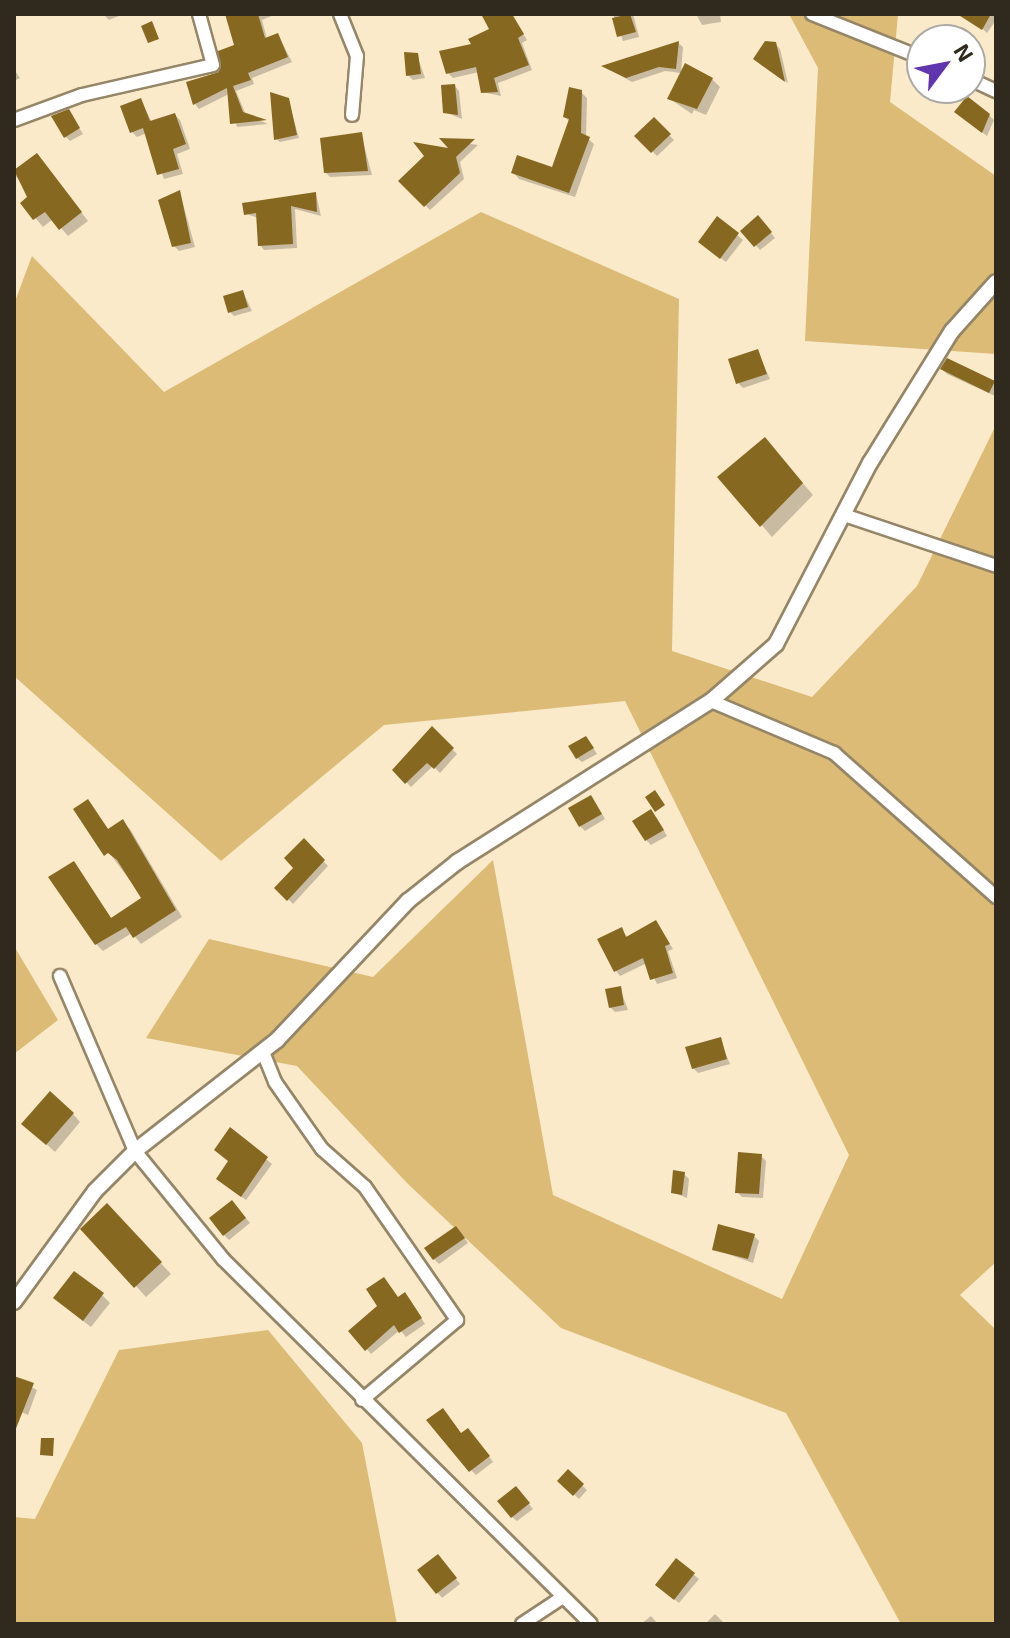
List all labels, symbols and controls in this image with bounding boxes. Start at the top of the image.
north arrow [906,24,986,104]
text: N [949,39,980,66]

